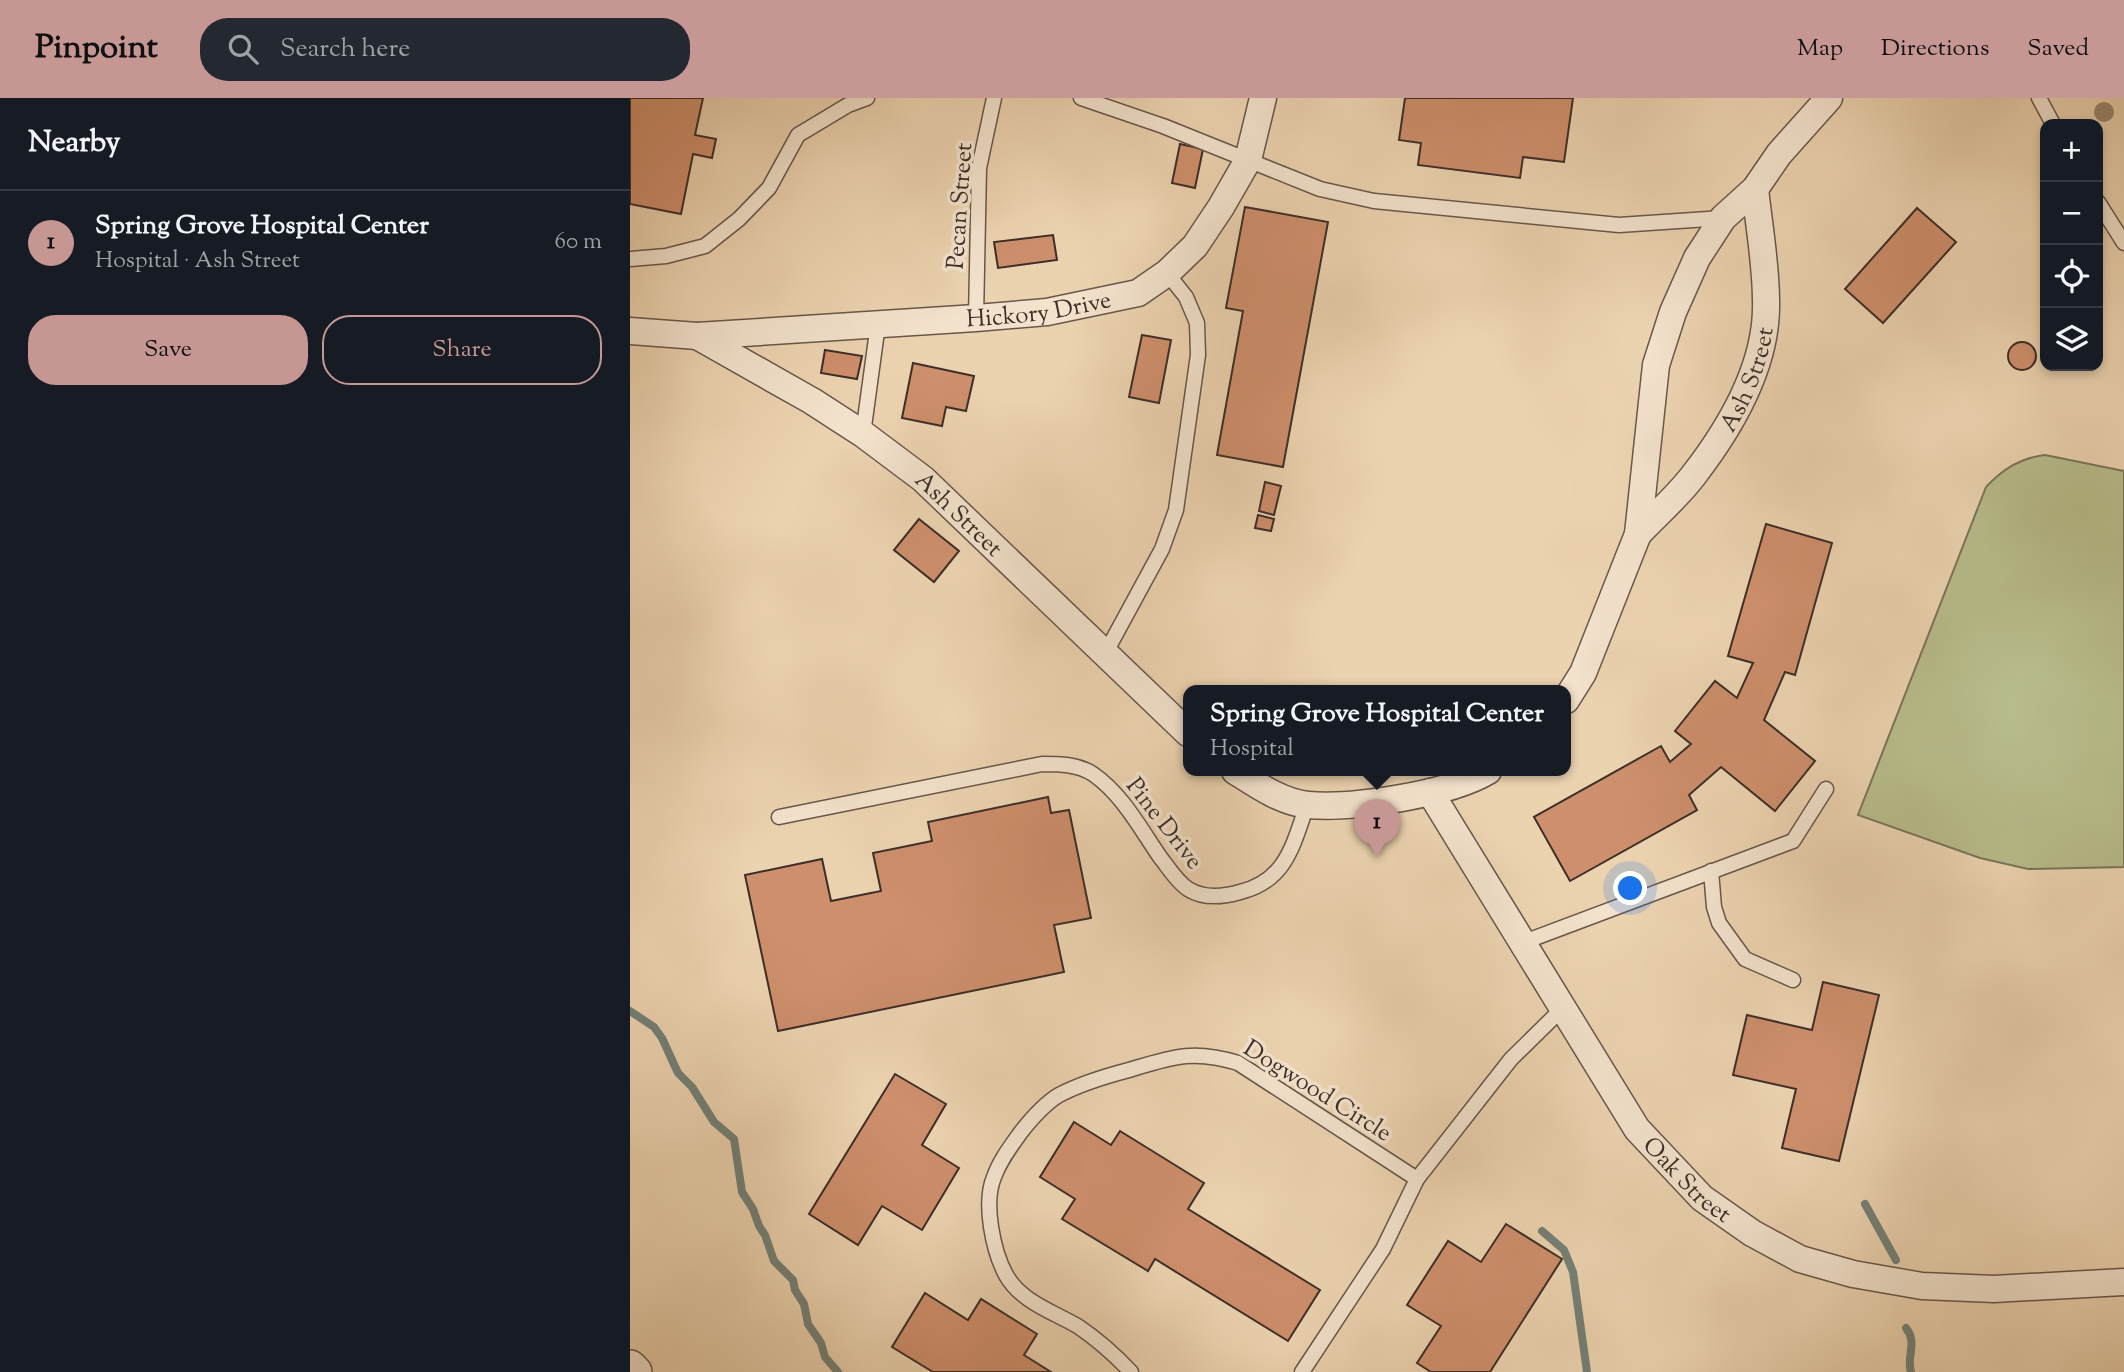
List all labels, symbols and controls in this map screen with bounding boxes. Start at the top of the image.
search box [200,18,690,81]
text: Pinpoint [35,25,158,73]
icon: search [224,30,262,68]
text: Search here [280,31,410,68]
text: Map [1797,32,1843,66]
text: Directions [1881,32,1989,66]
text: Saved [2027,32,2089,66]
map controls [2040,119,2103,371]
button: + [2040,119,2103,182]
text: Nearby [28,122,120,165]
street label: Pecan Street [940,142,982,271]
button: − [2040,182,2103,245]
text: Spring Grove Hospital Center [95,208,429,245]
text: 1 [47,226,55,259]
text: 60 m [554,226,602,259]
text: Hospital · Ash Street [95,245,300,278]
button: locate [2040,245,2103,308]
street label: Hickory Drive [965,284,1115,338]
button: layers [2040,308,2103,371]
button: Save [28,315,308,385]
button: Share [322,315,602,385]
street label: Ash Street [1713,325,1784,439]
street label: Ash Street [906,465,1009,566]
popup [1183,685,1571,776]
text: Spring Grove Hospital Center [1210,696,1544,733]
text: Hospital [1210,733,1294,766]
street label: Pine Drive [1117,771,1210,877]
pin: 1 [1354,799,1400,857]
your location [1613,871,1647,905]
street label: Dogwood Circle [1236,1032,1398,1151]
street label: Oak Street [1634,1130,1737,1232]

